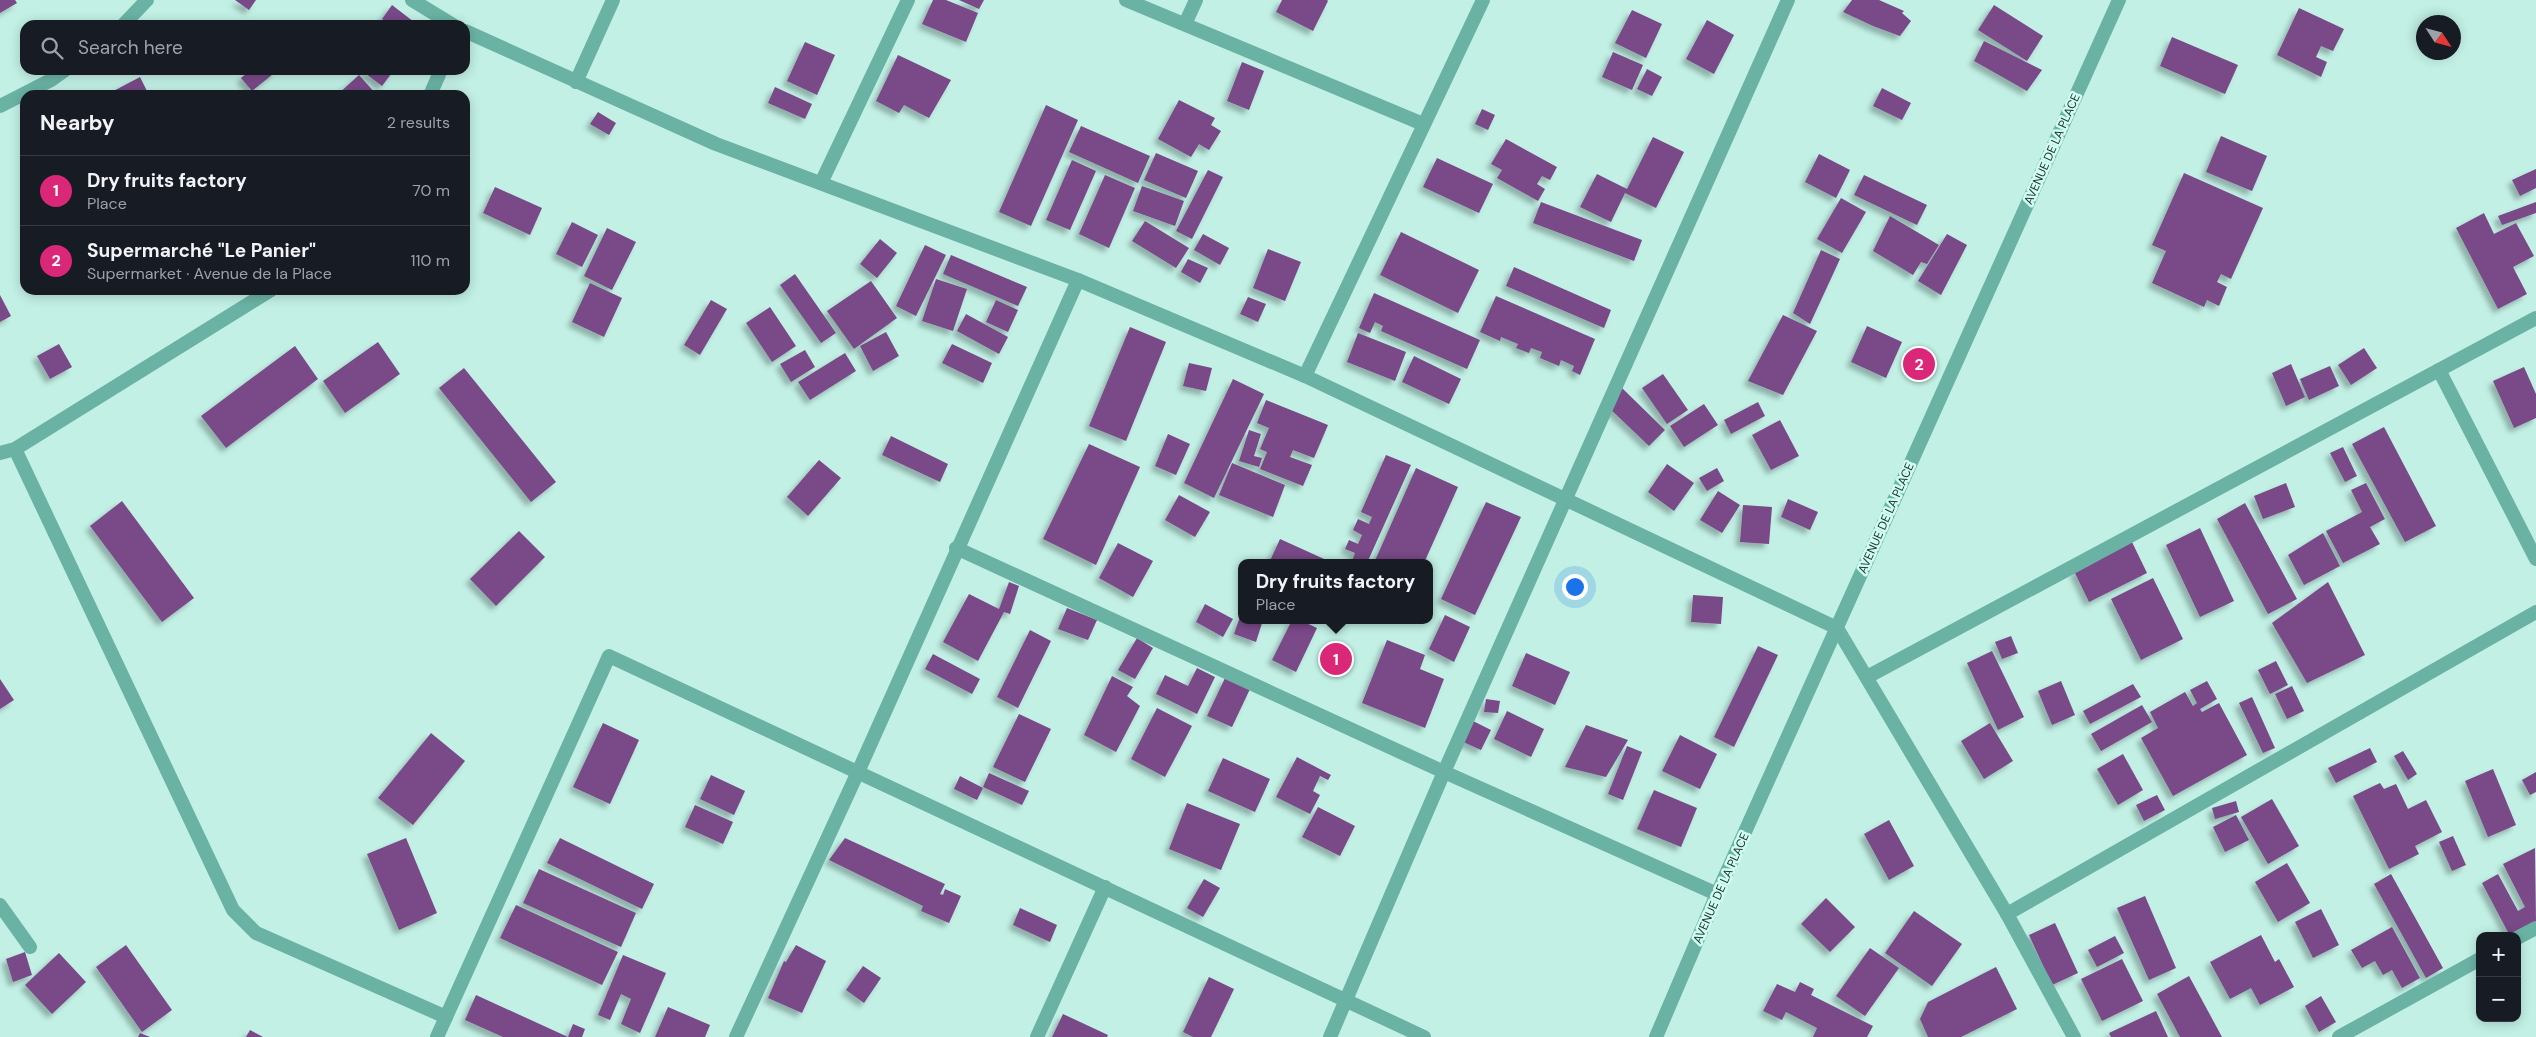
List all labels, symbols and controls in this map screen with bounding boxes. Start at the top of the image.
north arrow [2416,15,2461,60]
search box [20,20,470,75]
icon: search [38,34,66,62]
text: Search here [78,35,183,60]
street label: AVENUE DE LA PLACE [2020,91,2084,207]
text: Nearby [40,109,114,137]
text: 2 results [387,112,450,133]
text: Dry fruits factory [87,168,247,193]
text: 1 [53,180,59,201]
text: 70 m [412,180,450,201]
text: Place [87,193,127,214]
text: Supermarché "Le Panier" [87,238,316,263]
text: 2 [51,250,61,271]
text: 110 m [411,250,450,271]
text: Supermarket · Avenue de la Place [87,263,332,284]
pin: 2 [1903,345,1935,383]
street label: AVENUE DE LA PLACE [1854,460,1918,576]
popup [1238,559,1433,624]
text: Dry fruits factory [1256,569,1415,594]
your location [1562,574,1588,600]
text: Place [1256,594,1295,615]
pin: 1 [1320,640,1352,678]
street label: AVENUE DE LA PLACE [1689,830,1753,946]
map controls [2476,932,2521,1022]
button: + [2476,932,2521,977]
button: − [2476,977,2521,1022]

